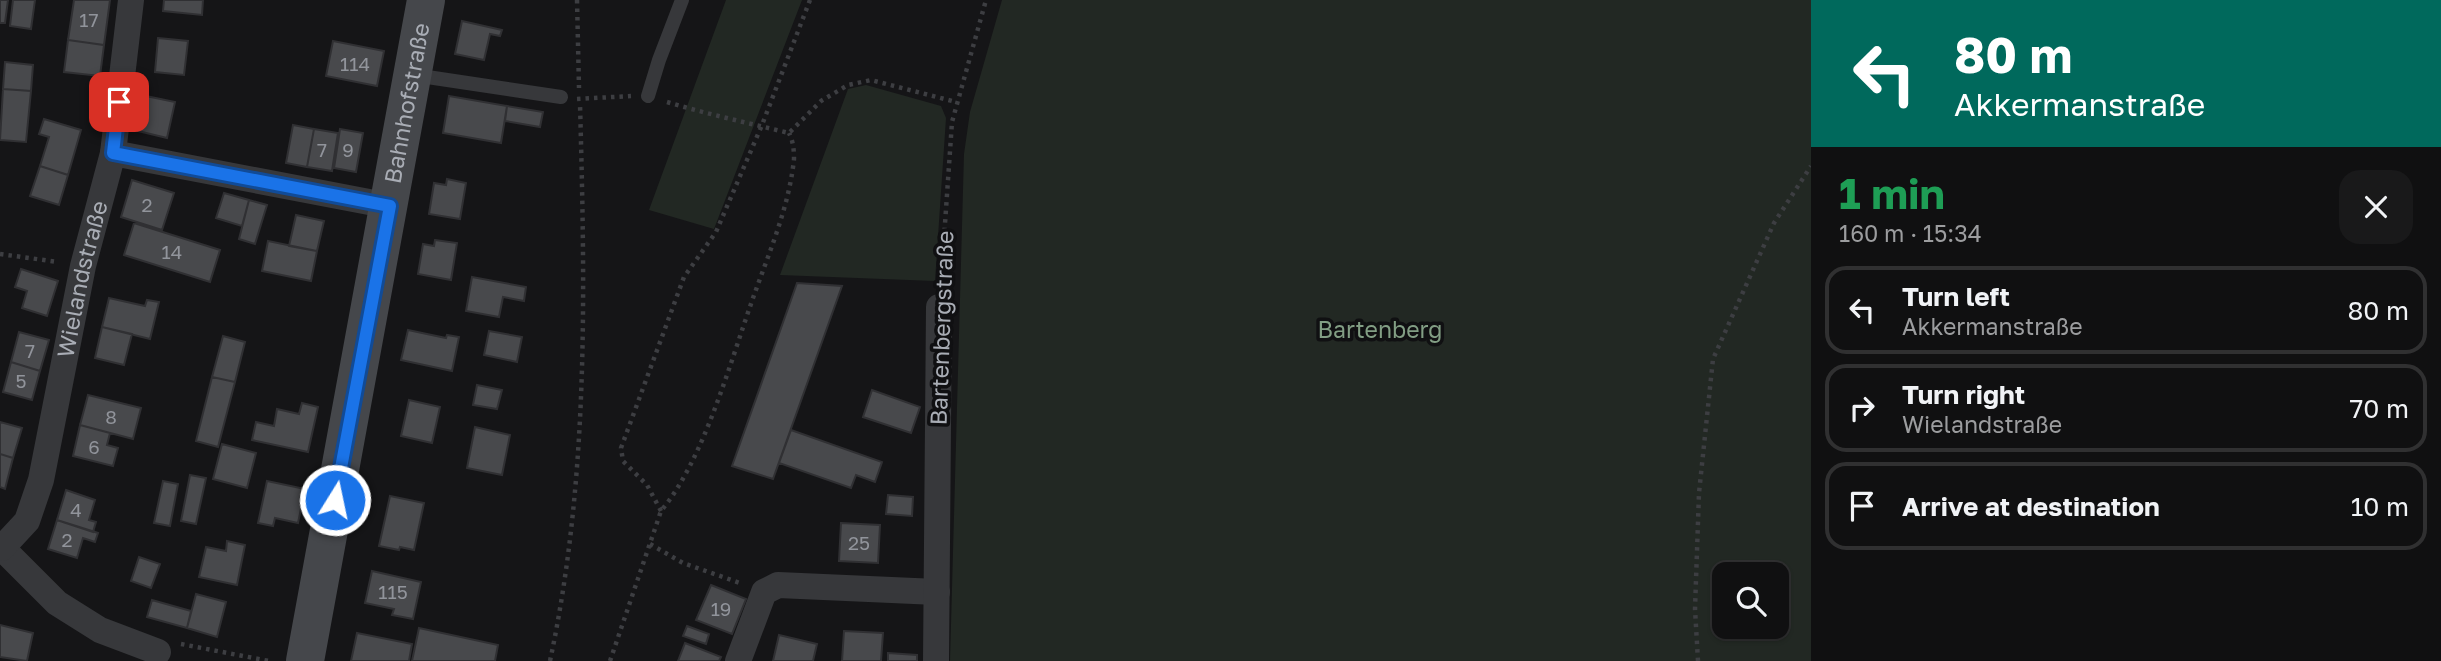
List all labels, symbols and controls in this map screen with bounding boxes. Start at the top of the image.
house number: 17 [79,8,99,31]
street label: Bahnhofstraße [378,21,435,186]
text: 80 m [1954,25,2072,84]
icon: left [1839,28,1930,119]
house number: 114 [340,52,370,75]
pin [89,72,149,132]
icon: arrive [100,83,138,121]
text: Akkermanstraße [1954,85,2205,123]
house number: 7 [317,138,327,161]
house number: 9 [342,138,354,161]
text: 1 min [1839,168,1945,218]
button: close [2339,170,2413,244]
house number: 2 [141,193,153,216]
street label: Wielandstraße [50,198,113,360]
text: 160 m · 15:34 [1839,219,1982,247]
street label: Bartenbergstraße [924,230,958,426]
house number: 14 [162,240,182,263]
text: Turn left [1902,281,2010,312]
icon: left [1843,291,1881,329]
text: 80 m [2348,295,2409,326]
text: Akkermanstraße [1902,312,2083,340]
park label: Bartenberg [1318,315,1442,343]
house number: 7 [25,339,35,362]
house number: 5 [15,369,27,392]
text: Turn right [1902,379,2025,410]
icon: right [1843,389,1881,427]
text: 70 m [2350,393,2409,424]
house number: 8 [105,405,117,428]
text: Wielandstraße [1902,410,2062,438]
house number: 6 [88,435,100,458]
position arrow [298,463,372,537]
icon: arrive [1843,487,1881,525]
text: Arrive at destination [1902,491,2160,522]
text: 10 m [2351,491,2409,522]
house number: 4 [70,498,82,521]
house number: 2 [61,528,73,551]
house number: 25 [848,531,870,554]
map controls [1712,562,1789,639]
button: search [1712,562,1789,639]
house number: 115 [378,580,408,603]
house number: 19 [711,597,731,620]

